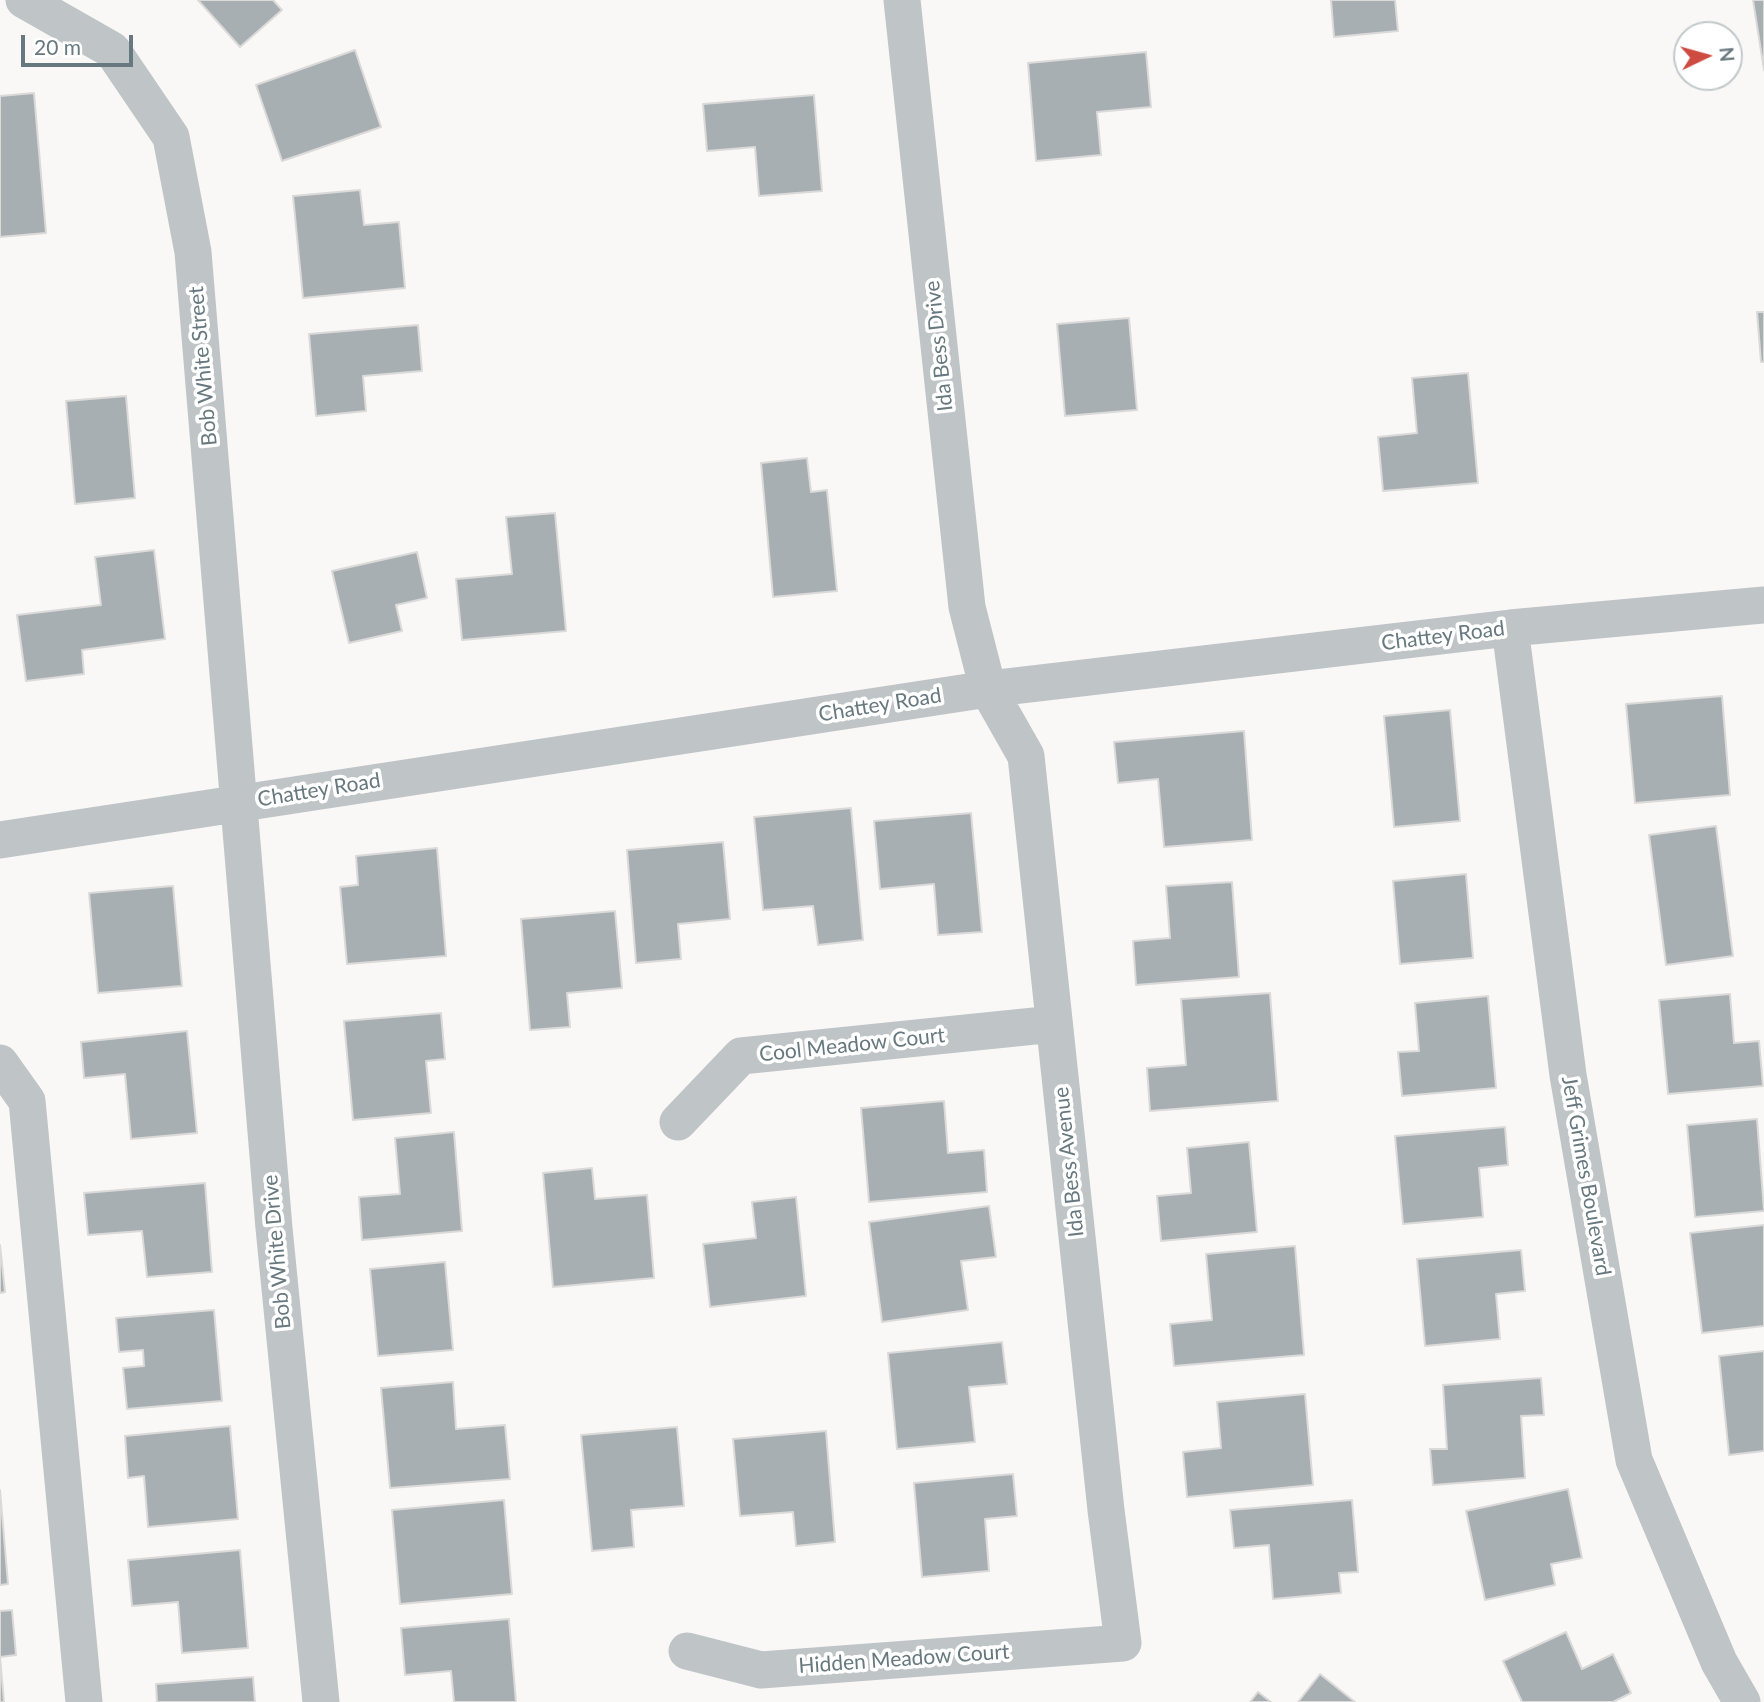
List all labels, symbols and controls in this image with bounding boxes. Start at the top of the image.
scale bar [24,21,136,65]
north arrow [1673,21,1743,91]
text: 20 m [34,34,81,59]
text: N [1715,46,1740,63]
street label: Ida Bess Drive [920,279,958,413]
street label: Bob White Street [183,285,223,447]
street label: Chattey Road [1380,616,1506,656]
street label: Chattey Road [817,683,943,727]
street label: Chattey Road [256,768,382,812]
street label: Cool Meadow Court [758,1023,946,1067]
street label: Jeff Grimes Boulevard [1556,1074,1616,1278]
street label: Ida Bess Avenue [1049,1086,1089,1238]
street label: Bob White Drive [258,1174,296,1330]
street label: Hidden Meadow Court [798,1639,1010,1679]

